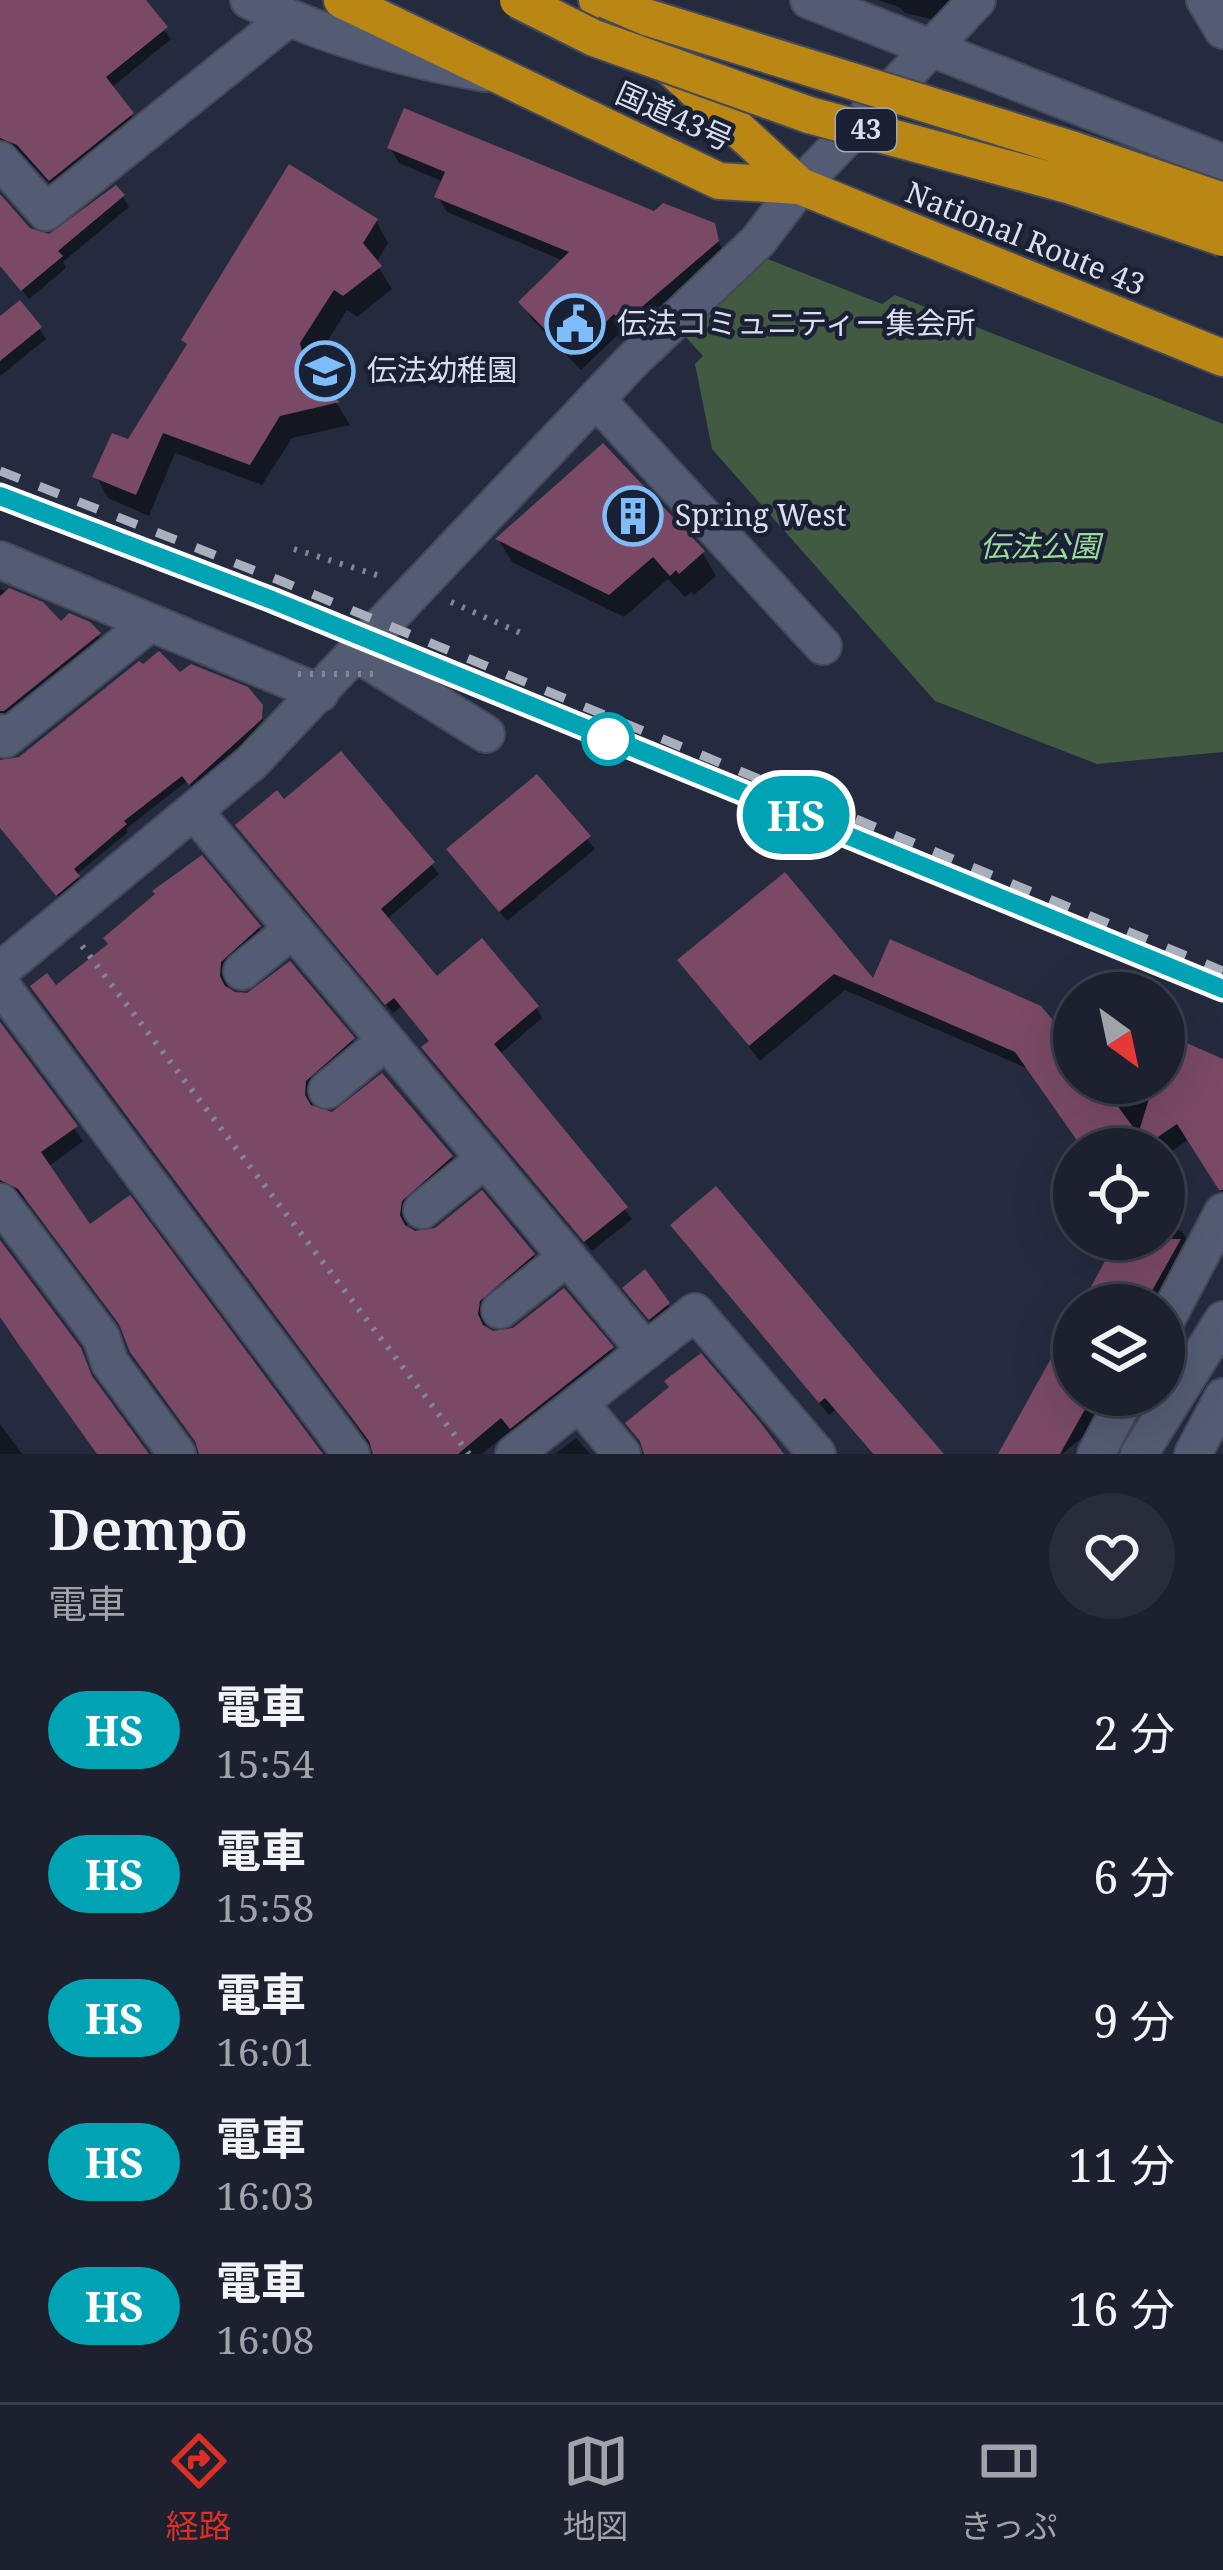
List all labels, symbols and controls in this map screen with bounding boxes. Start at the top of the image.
street label: 国道43号 [610,72,739,159]
road number: 43 [836,109,896,151]
street label: National Route 43 [900,171,1151,304]
public building icon: 伝法コミュニティー集会所 [544,293,606,355]
place label: 伝法コミュニティー集会所 [617,302,975,343]
school or university icon: 伝法幼稚園 [294,340,356,402]
place label: 伝法幼稚園 [367,349,517,390]
building icon: Spring West [602,485,664,547]
place label: Spring West [675,494,847,535]
park label: 伝法公園 [980,525,1104,566]
unlabelled marker [583,714,633,764]
line badge: HS [742,776,850,854]
text: HS [767,786,825,843]
north arrow [1053,972,1185,1104]
map controls [1053,972,1185,1416]
button: locate [1053,1128,1185,1260]
button: layers [1053,1284,1185,1416]
text: Dempō [48,1489,248,1567]
button: heart [1049,1493,1175,1619]
text: 電車 [48,1576,126,1629]
text: 電車 [216,1675,306,1736]
text: HS [85,1701,143,1758]
text: 2 分 [1093,1702,1175,1763]
text: 15:54 [216,1736,314,1789]
text: 電車 [216,1819,306,1880]
text: HS [85,1845,143,1902]
text: 6 分 [1093,1846,1175,1907]
text: 15:58 [216,1880,314,1933]
text: 電車 [216,1963,306,2024]
text: HS [85,1989,143,2046]
text: 9 分 [1093,1990,1175,2051]
text: 16:01 [216,2024,314,2077]
text: 電車 [216,2107,306,2168]
text: HS [85,2133,143,2190]
text: 11 分 [1068,2134,1175,2195]
text: 16:03 [216,2168,314,2221]
text: 電車 [216,2251,306,2312]
text: HS [85,2277,143,2334]
text: 16 分 [1068,2278,1175,2339]
text: 16:08 [216,2312,314,2365]
tab: 経路 [166,2428,232,2548]
tab: 地図 [563,2428,629,2548]
tab: きっぷ [960,2428,1057,2548]

